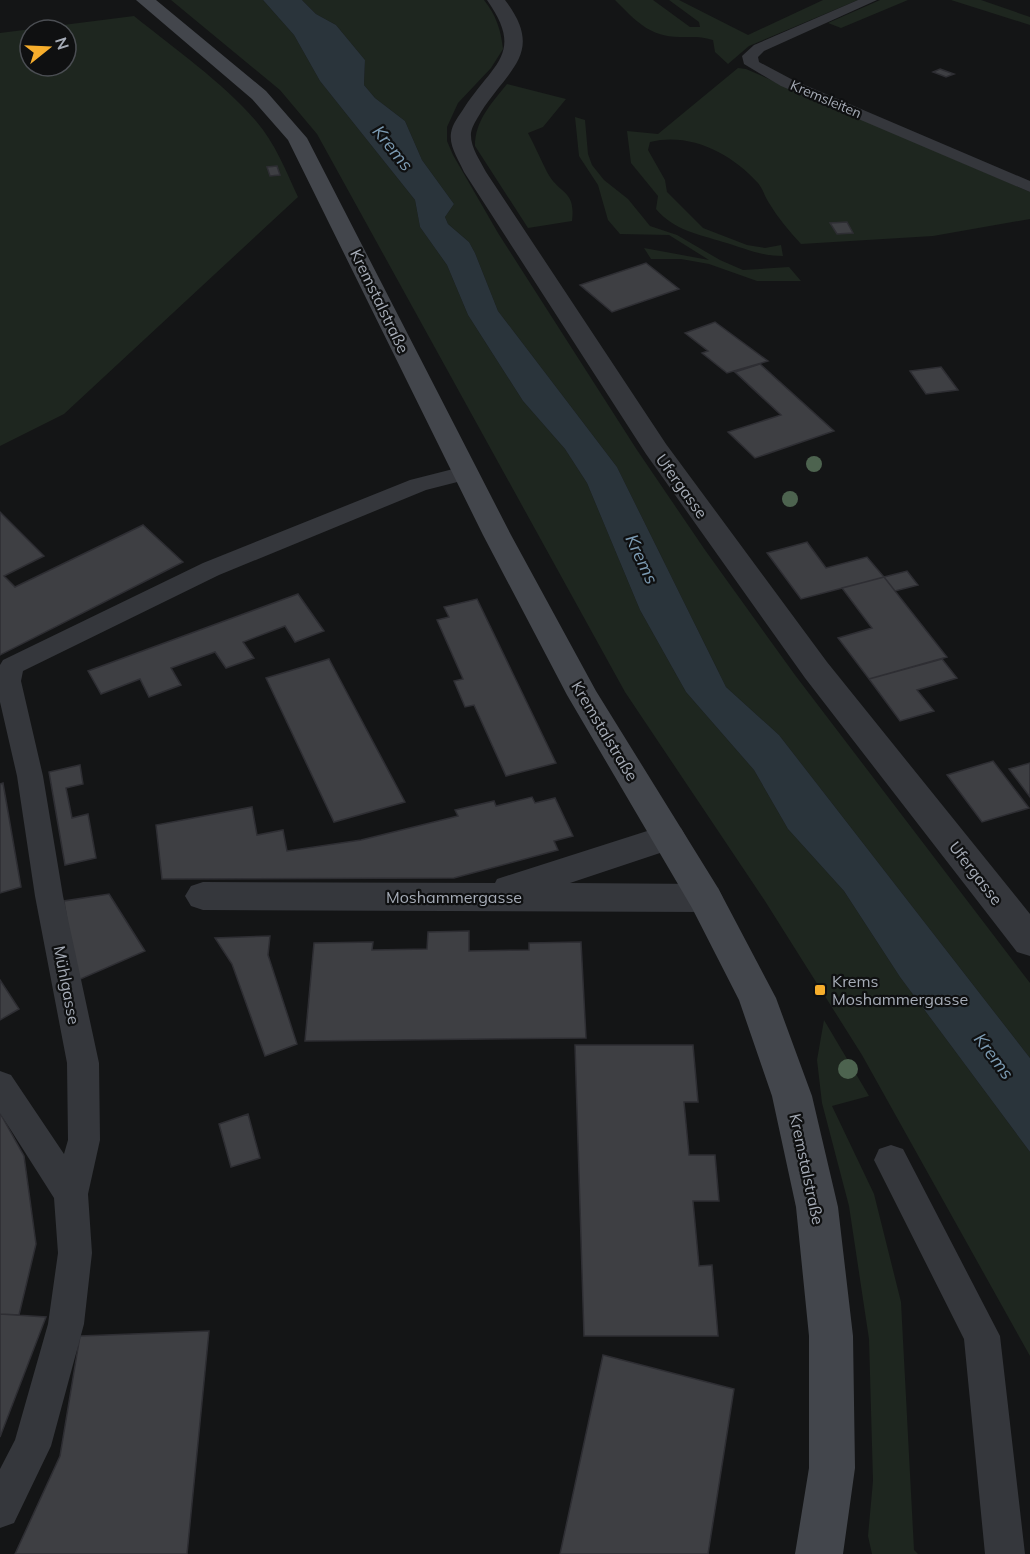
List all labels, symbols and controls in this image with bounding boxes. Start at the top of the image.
north arrow [18,18,78,78]
text: N [51,35,74,52]
street label: Kremsleiten [788,76,864,122]
water label: Krems [368,120,418,176]
street label: Kremstalstraße [346,246,414,356]
street label: Ufergasse [652,450,712,522]
water label: Krems [621,530,664,588]
street label: Kremstalstraße [567,677,643,785]
street label: Ufergasse [945,837,1007,909]
street label: Moshammergasse [386,887,522,907]
street label: Mühlgasse [50,944,84,1026]
place label: Krems Moshammergasse [832,971,968,1009]
marker: Krems Moshammergasse [813,983,827,997]
water label: Krems [969,1028,1019,1084]
street label: Kremstalstraße [785,1112,829,1226]

